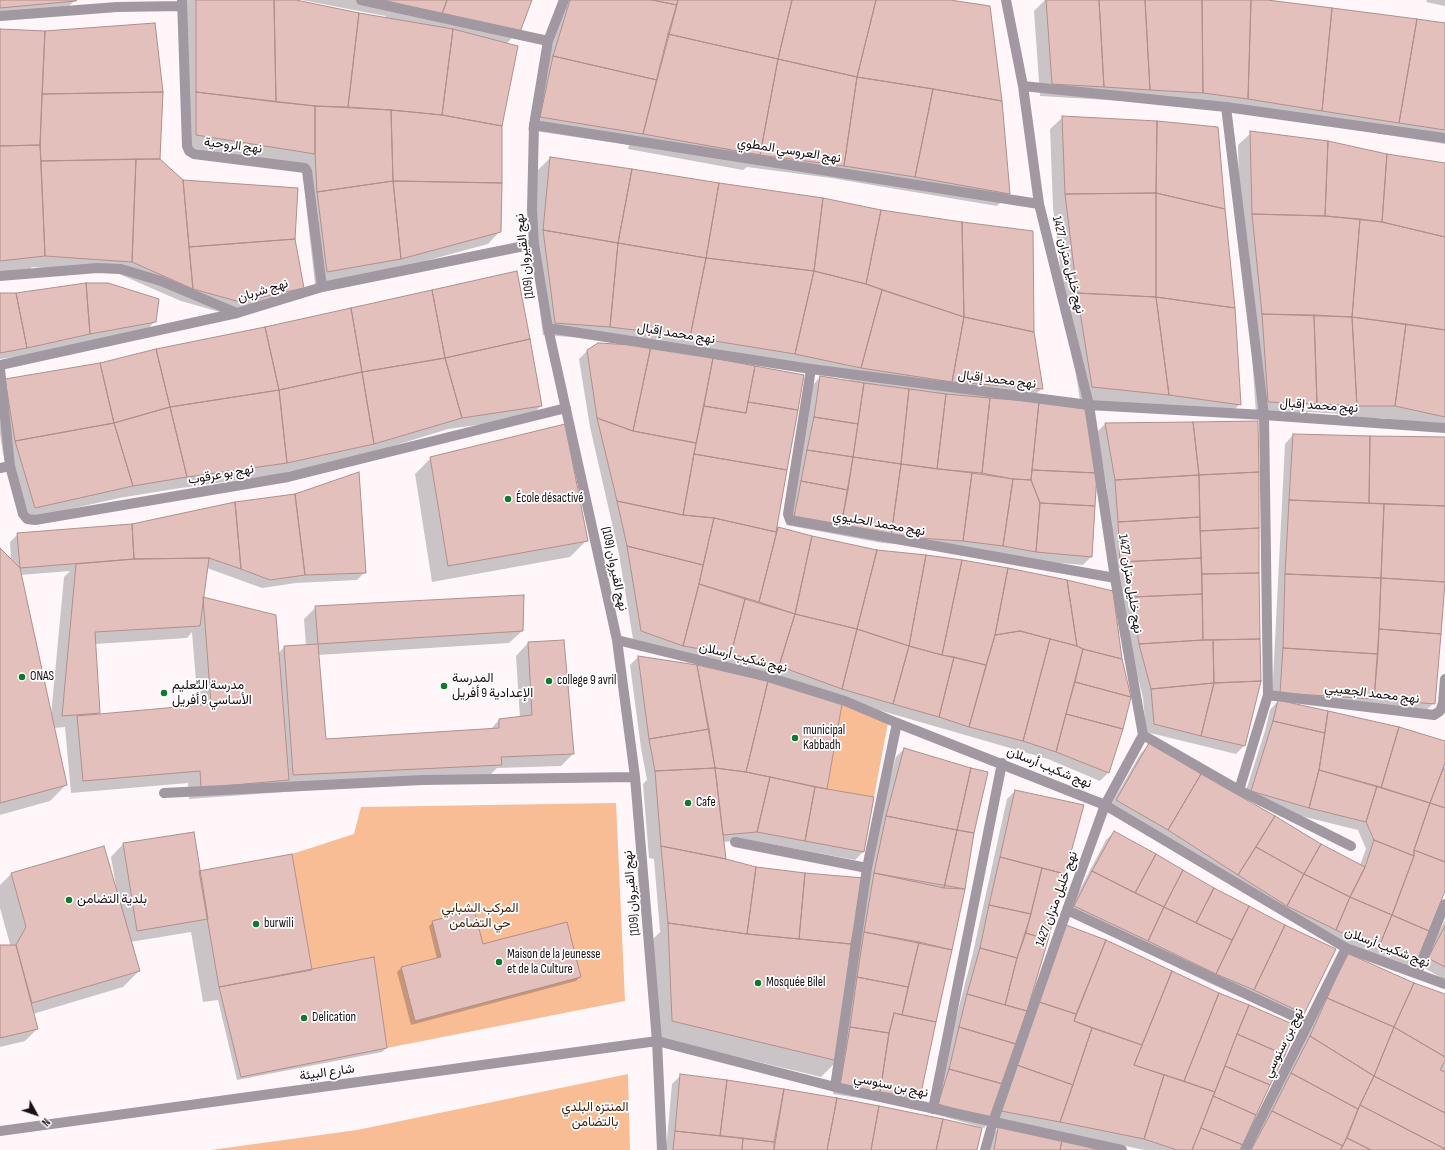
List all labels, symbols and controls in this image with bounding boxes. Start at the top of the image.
street label: نهج الروحية [203,135,263,157]
street label: نهج العروسي المطوي [736,135,842,167]
street label: نهج القيروان (109) [512,212,538,300]
street label: نهج خليل متران 1427 [1048,215,1088,315]
street label: نهج شربان [236,276,290,306]
street label: نهج محمد إقبال [636,320,716,348]
street label: نهج محمد إقبال [957,367,1037,393]
street label: نهج محمد إقبال [1279,395,1359,417]
street label: نهج بو عرقوب [187,462,255,488]
place label: École désactivé [516,491,583,507]
marker: École désactivé [503,494,513,504]
street label: نهج محمد الحليوي [832,508,926,540]
street label: نهج القيروان (109) [597,525,631,613]
street label: نهج خليل متران 1427 [1114,533,1146,635]
street label: نهج شكيب أرسلان [697,640,789,676]
place label: ONAS [30,669,54,685]
place label: المدرسة الإعدادية 9 أفريل [452,671,533,702]
marker: ONAS [17,672,27,682]
place label: college 9 avril [557,673,616,689]
marker: college 9 avril [544,676,554,686]
place label: مدرسة التّعليم الأساسي 9 أفريل [172,678,252,709]
street label: نهج محمد الجعيبي [1324,680,1420,708]
marker: المدرسة الإعدادية 9 أفريل [439,681,449,691]
marker: مدرسة التّعليم الأساسي 9 أفريل [159,688,169,698]
place label: municipal Kabbadh [803,723,845,754]
marker: municipal Kabbadh [790,733,800,743]
street label: نهج شكيب أرسلان [1004,744,1094,792]
place label: Cafe [696,795,716,811]
marker: Cafe [683,798,693,808]
street label: نهج خليل متران 1427 [1033,849,1081,949]
street label: نهج القيروان (109) [620,850,644,936]
place label: بلدية التضامن [77,892,147,908]
marker: بلدية التضامن [64,895,74,905]
park label: المركب الشبابي حي التضامن [441,901,519,932]
place label: burwili [264,916,294,932]
marker: burwili [251,919,261,929]
street label: نهج شكيب أرسلان [1342,925,1432,971]
place label: Maison de la Jeunesse et de la Culture [507,947,601,978]
marker: Maison de la Jeunesse et de la Culture [494,957,504,967]
place label: Mosquée Bilel [766,975,825,991]
marker: Mosquée Bilel [753,978,763,988]
street label: نهج بن سنوسي [1260,1006,1308,1080]
place label: Delication [312,1010,356,1026]
marker: Delication [299,1013,309,1023]
street label: شارع البيئة [298,1061,356,1085]
street label: نهج بن سنوسي [852,1071,930,1101]
north arrow [16,1094,56,1134]
park label: المنتزه البلدي بالتضامن [561,1100,629,1131]
text: N [39,1116,52,1128]

